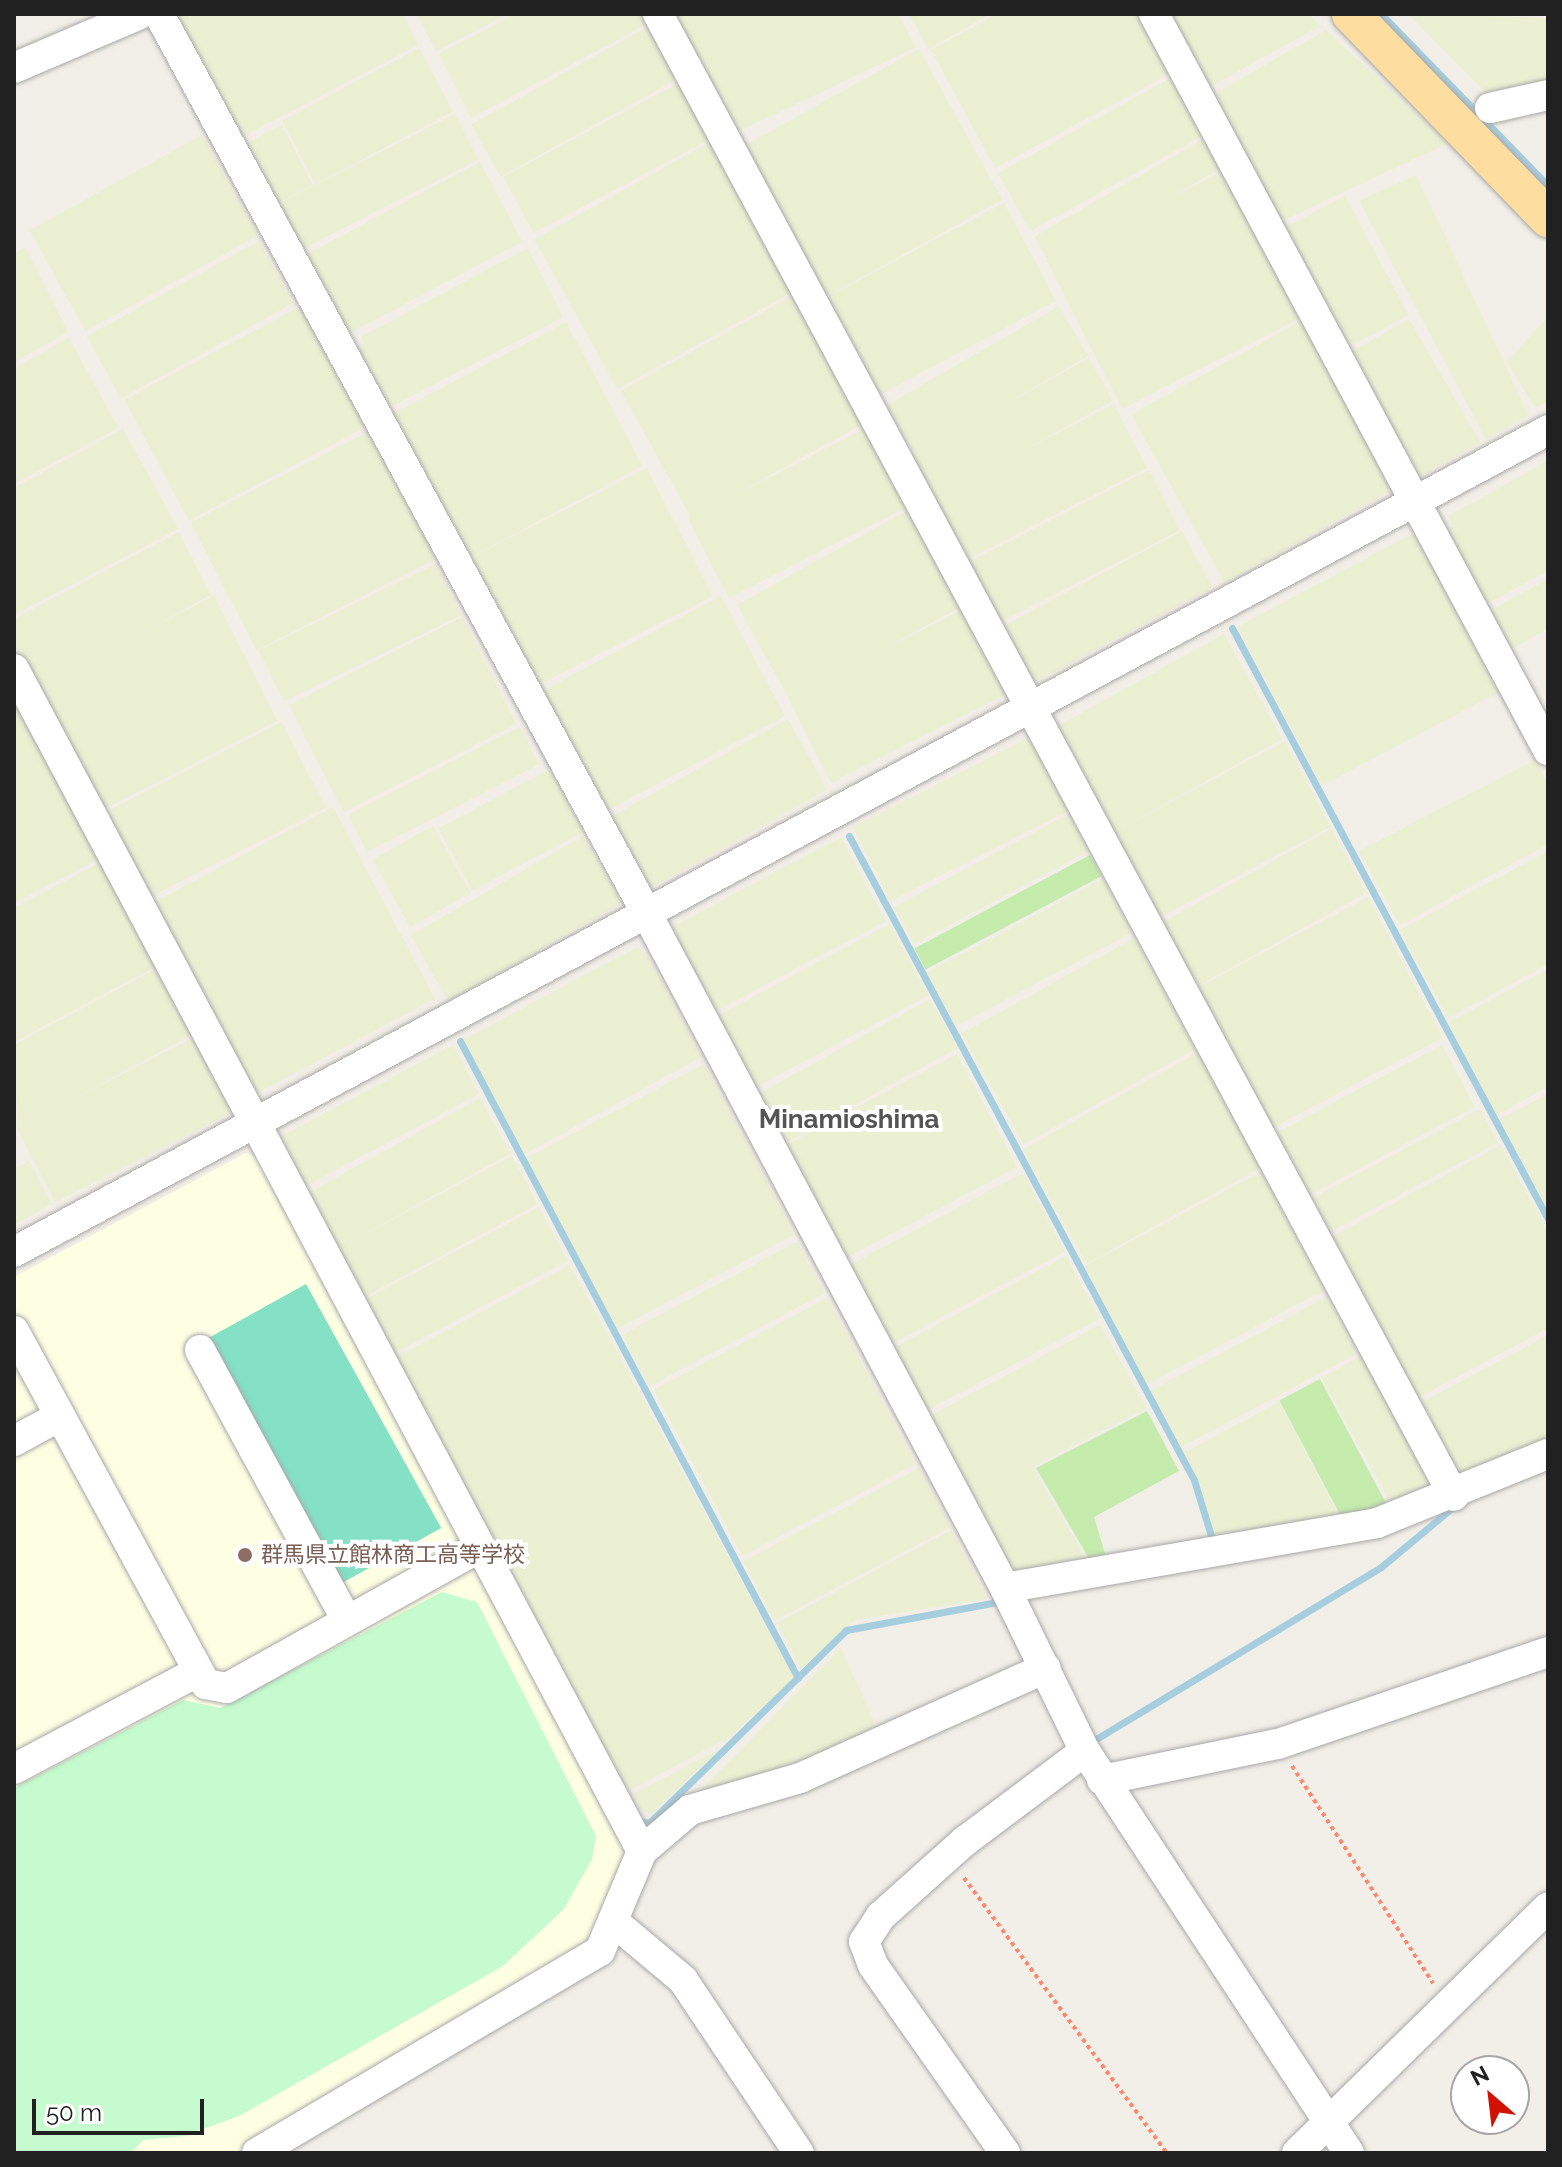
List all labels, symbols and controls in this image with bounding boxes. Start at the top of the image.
district label: Minamioshima [759,1104,939,1136]
place label: 群馬県立館林商工高等学校 [261,1542,525,1568]
marker: 群馬県立館林商工高等学校 [236,1546,254,1564]
north arrow [1450,2055,1530,2135]
text: N [1466,2060,1493,2091]
scale bar [36,2083,208,2133]
text: 50 m [46,2098,102,2127]

